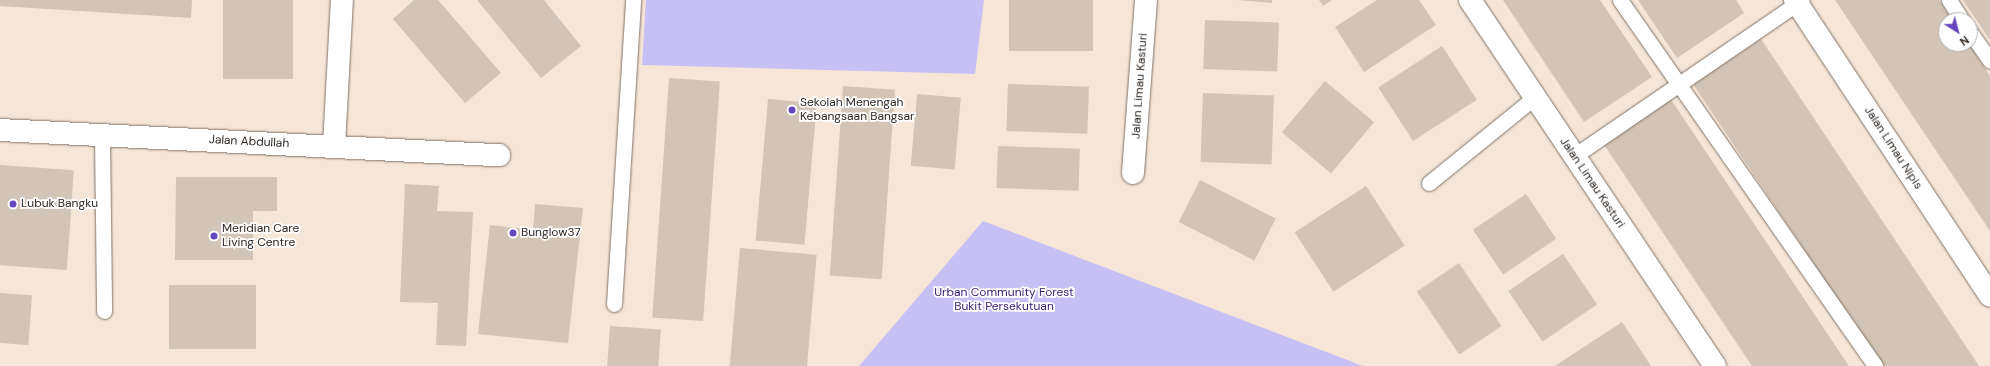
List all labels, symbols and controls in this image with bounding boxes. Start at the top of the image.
north arrow [1938,12,1978,52]
street label: Jalan Limau Kasturi [1129,33,1151,139]
text: N [1957,33,1972,49]
place label: Sekolah Menengah Kebangsaan Bangsar [800,96,915,124]
street label: Jalan Limau Nipis [1861,104,1925,192]
marker: Sekolah Menengah Kebangsaan Bangsar [787,105,797,115]
street label: Jalan Abdullah [208,133,290,151]
street label: Jalan Limau Kasturi [1556,135,1628,231]
place label: Lubuk Bangku [21,197,98,211]
marker: Lubuk Bangku [8,199,18,209]
place label: Meridian Care Living Centre [222,222,299,250]
place label: Bunglow37 [521,226,581,240]
marker: Bunglow37 [508,228,518,238]
marker: Meridian Care Living Centre [209,231,219,241]
park label: Urban Community Forest Bukit Persekutuan [934,286,1074,314]

